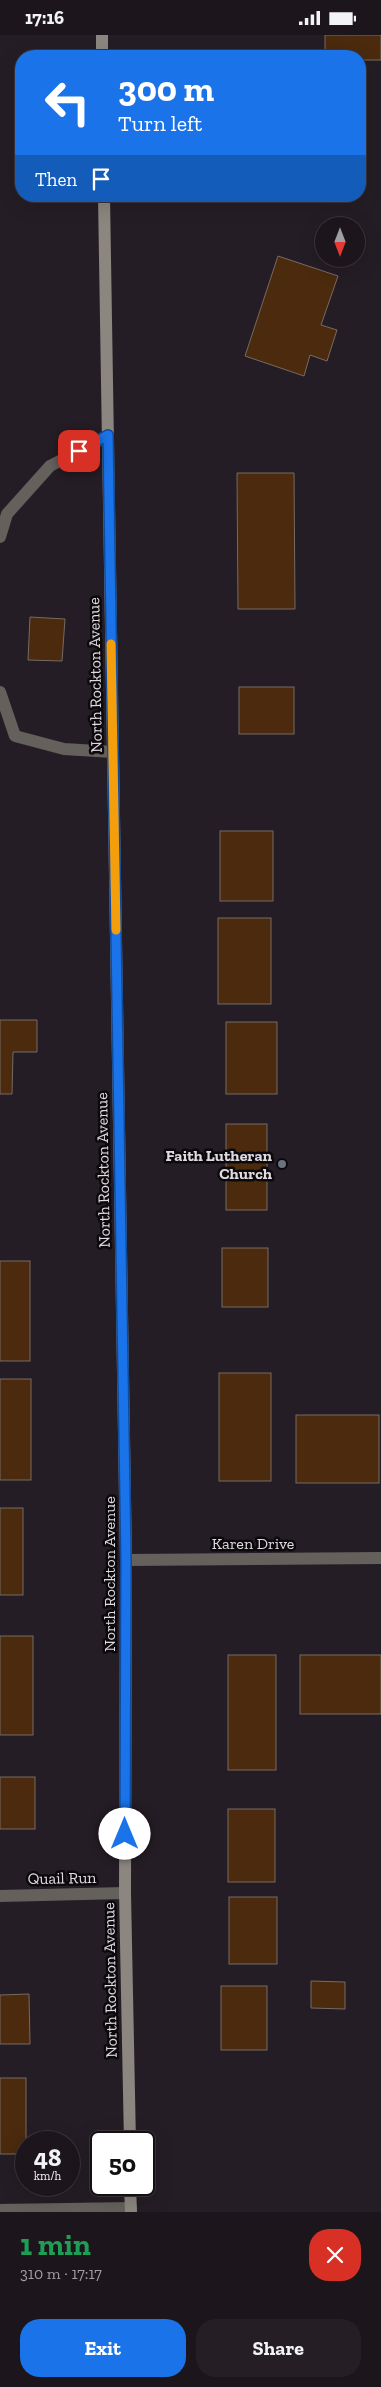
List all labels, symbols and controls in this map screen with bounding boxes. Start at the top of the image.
text: 17:16 [25,6,64,29]
text: 300 m [118,68,214,110]
icon: left [35,70,100,135]
text: Turn left [118,110,202,137]
icon: arrive [87,165,115,193]
text: Then [35,168,77,191]
north arrow [315,217,365,267]
map controls [315,217,365,267]
pin [58,430,100,472]
icon: arrive [65,437,93,465]
street label: North Rockton Avenue [84,597,106,753]
street label: North Rockton Avenue [92,1092,114,1248]
place label: Faith Lutheran Church [165,1146,273,1183]
marker: Faith Lutheran Church [276,1158,288,1170]
street label: North Rockton Avenue [100,1496,119,1652]
street label: Karen Drive [212,1534,294,1553]
position arrow [98,1807,150,1859]
street label: Quail Run [27,1868,97,1888]
street label: North Rockton Avenue [99,1902,121,2058]
speed limit sign: 50 [90,2131,155,2196]
text: 48 [34,2142,61,2172]
text: km/h [34,2169,61,2183]
text: 1 min [20,2227,91,2263]
button: close [309,2229,361,2281]
text: 310 m · 17:17 [20,2264,102,2283]
button: Exit [20,2319,186,2377]
button: Share [196,2319,361,2377]

